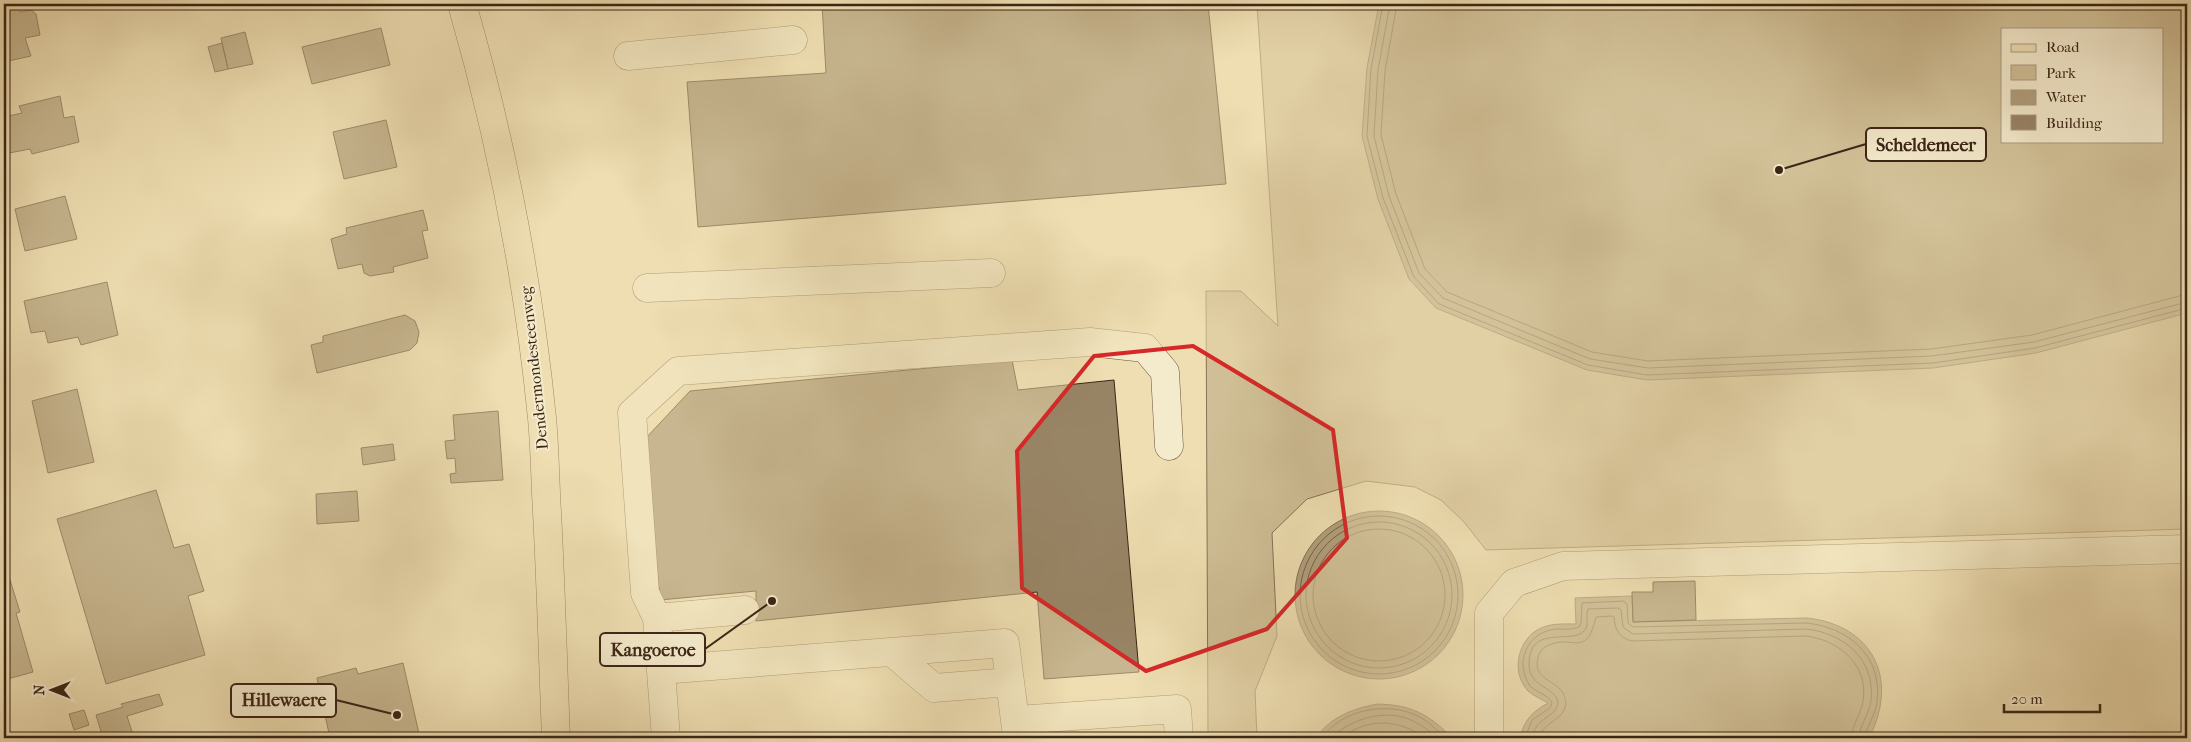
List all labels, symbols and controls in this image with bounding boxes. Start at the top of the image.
legend [2001,28,2164,142]
text: Road [2046,38,2080,56]
text: Park [2046,64,2076,82]
text: Water [2045,88,2086,106]
text: Building [2046,114,2103,132]
callout: Scheldemeer [1866,128,1986,161]
text: Scheldemeer [1876,135,1976,156]
street label: Dendermondesteenweg [516,285,552,451]
callout: Kangoeroe [600,633,705,666]
text: Kangoeroe [610,640,696,661]
north arrow [28,664,78,714]
scale bar [2004,682,2100,714]
text: N [31,684,48,695]
callout: Hillewaere [231,684,336,717]
text: Hillewaere [242,690,327,711]
text: 20 m [2011,690,2043,708]

